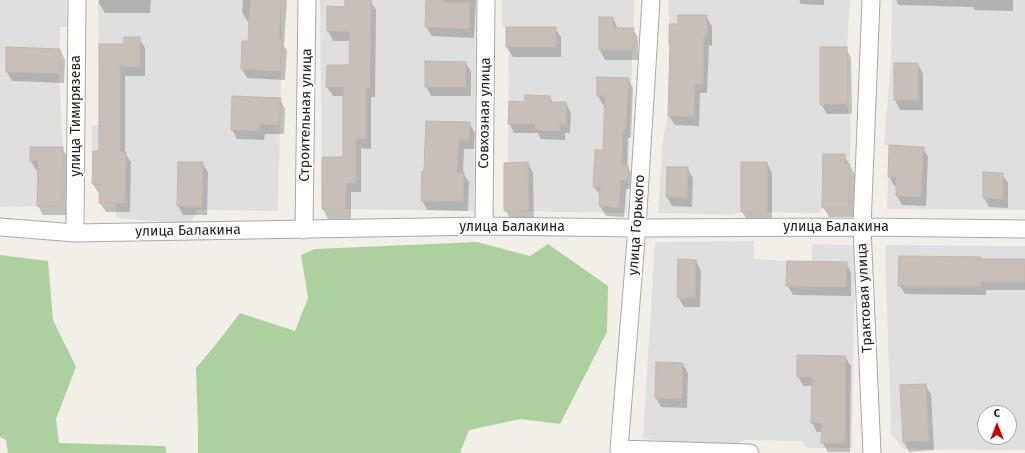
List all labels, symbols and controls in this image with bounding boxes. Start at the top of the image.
street label: Строительная улица [296,48,316,182]
street label: улица Тимирязева [68,55,84,177]
street label: Совхозная улица [476,57,494,169]
street label: улица Горького [625,174,649,276]
street label: улица Балакина [459,219,565,235]
street label: улица Балакина [783,219,889,235]
street label: улица Балакина [135,222,241,240]
street label: Трактовая улица [854,243,876,353]
north arrow [977,405,1017,445]
text: С [994,407,1000,420]

